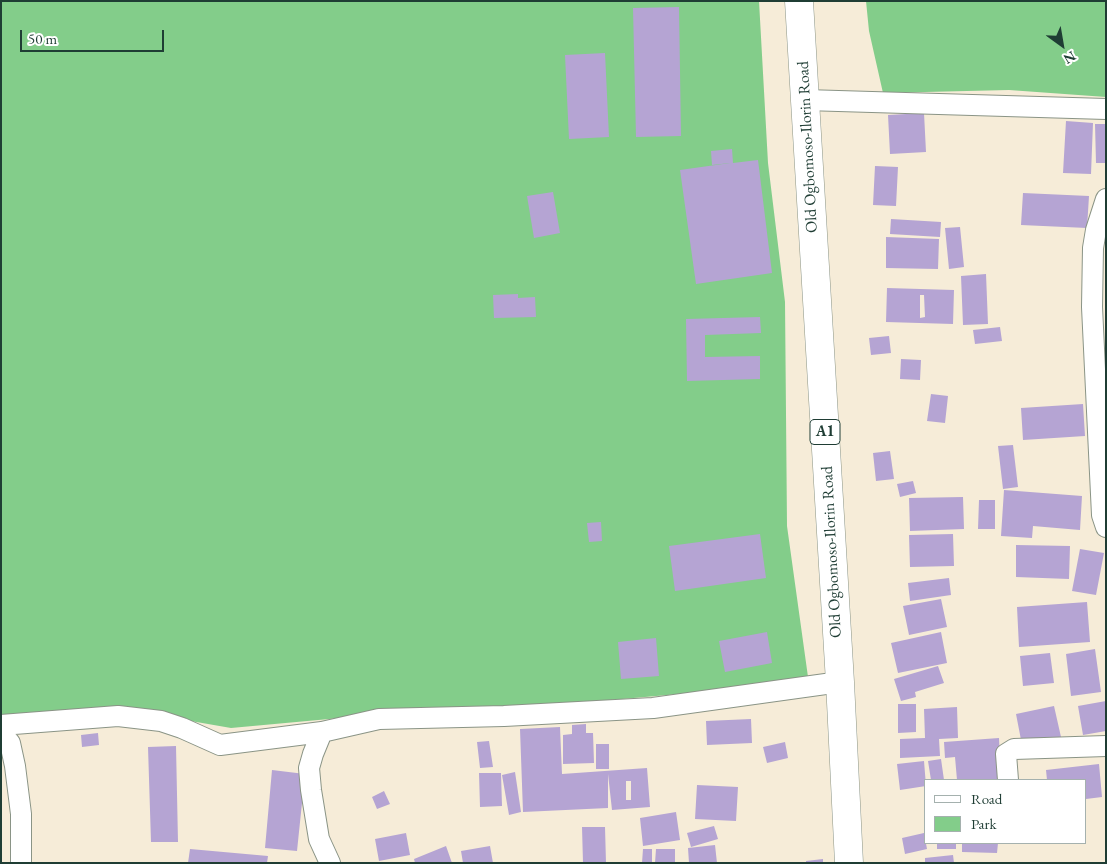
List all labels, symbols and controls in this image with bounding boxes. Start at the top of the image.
scale bar [22,20,166,52]
north arrow [1037,20,1087,70]
text: 50 m [28,29,57,48]
text: N [1060,47,1080,68]
street label: Old Ogbomoso-Ilorin Road [794,61,822,233]
road number: A1 [810,420,840,444]
street label: Old Ogbomoso-Ilorin Road [818,466,846,638]
legend [924,779,1087,844]
text: Road [971,789,1002,808]
text: Park [971,814,997,833]

